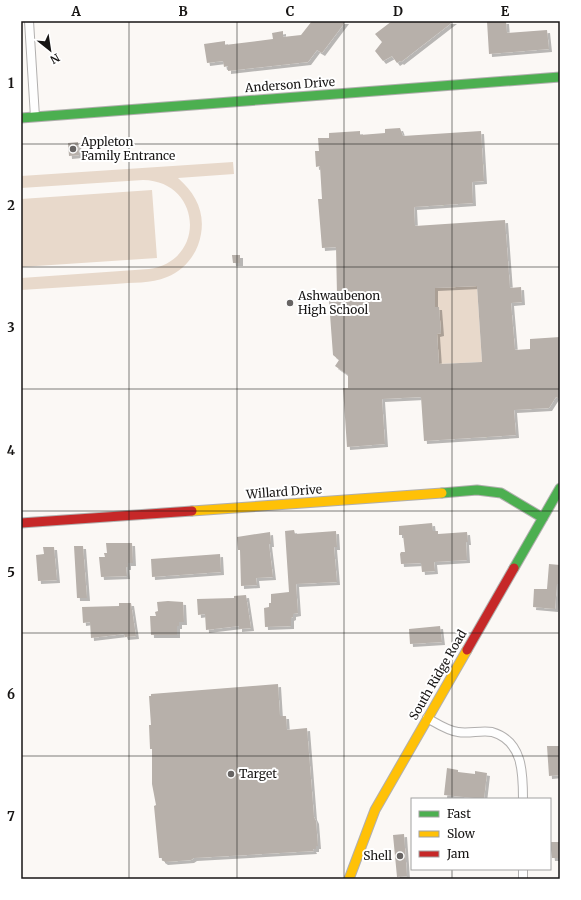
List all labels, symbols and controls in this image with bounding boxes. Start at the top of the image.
text: A [70,3,81,20]
text: B [178,3,188,20]
text: C [286,3,295,20]
text: D [393,3,403,20]
text: E [501,3,510,20]
north arrow [30,30,70,70]
text: N [47,50,62,67]
street label: Anderson Drive [243,74,335,95]
text: 1 [8,75,14,92]
place label: Appleton Family Entrance [80,134,175,163]
marker: Appleton Family Entrance [68,144,78,154]
text: 2 [7,197,15,214]
place label: Ashwaubenon High School [297,288,380,317]
marker: Ashwaubenon High School [285,298,295,308]
text: 3 [7,319,15,336]
text: 4 [7,442,16,459]
street label: Willard Drive [245,481,322,502]
text: 5 [7,564,15,581]
street label: South Ridge Road [406,627,470,723]
text: 6 [7,686,15,703]
place label: Target [239,766,277,781]
marker: Target [226,769,236,779]
legend [411,798,551,870]
text: Fast [447,806,471,821]
text: 7 [7,808,15,825]
text: Slow [447,826,476,841]
text: Jam [446,846,470,861]
place label: Shell [363,848,392,863]
marker: Shell [395,851,405,861]

